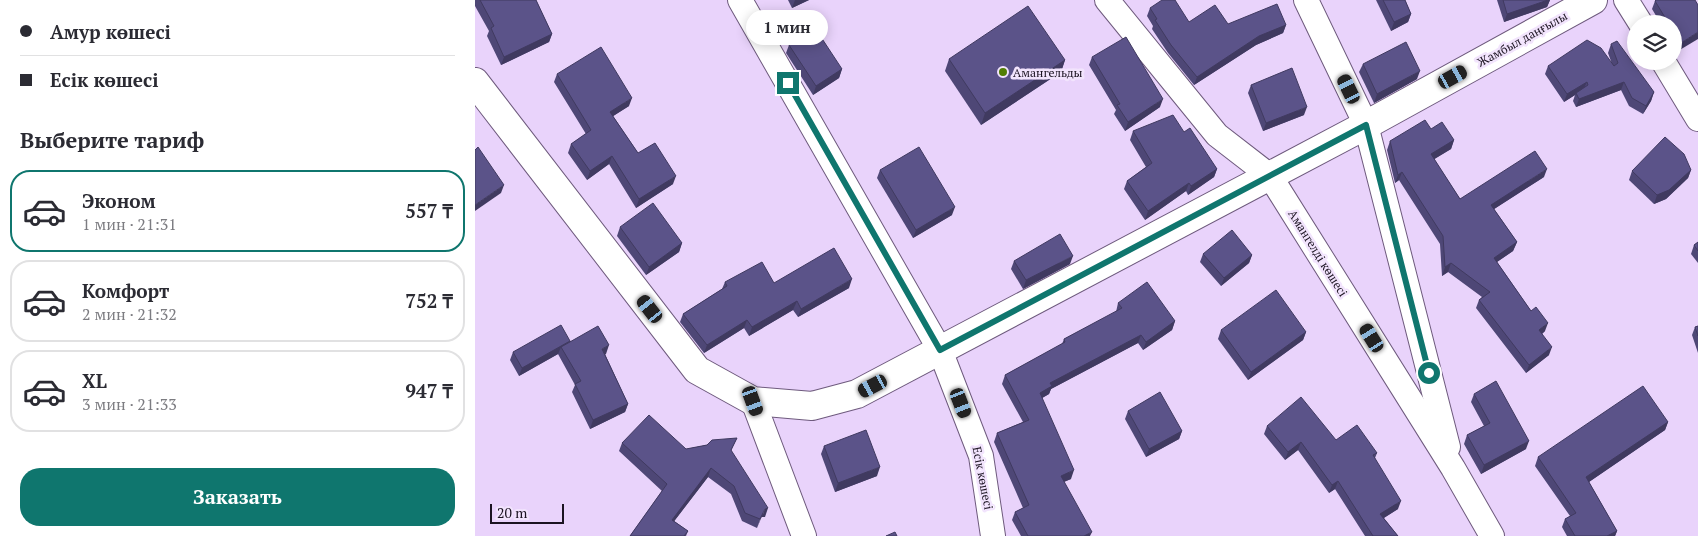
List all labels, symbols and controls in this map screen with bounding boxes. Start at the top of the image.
street label: Жамбыл даңғылы [1474,8,1570,70]
callout: 1 мин [747,11,829,46]
map controls [1627,15,1682,70]
button: layers [1627,15,1682,70]
text: 1 мин [763,16,811,38]
text: Амур көшесі [50,19,171,44]
car [1436,63,1469,91]
place label: Амангельды [1013,65,1083,80]
marker: Амангельды [997,66,1009,78]
text: Есік көшесі [50,67,159,92]
route end [777,72,799,94]
car [1335,72,1362,106]
text: Выберите тариф [20,125,204,154]
text: Эконом [82,188,156,213]
icon: car [22,189,67,234]
text: 557 ₸ [405,198,453,223]
street label: Амангелді көшесі [1285,207,1351,299]
text: 1 мин · 21:31 [82,213,177,235]
text: Комфорт [82,278,169,303]
icon: car [22,279,67,324]
text: 752 ₸ [405,288,453,313]
car [634,293,665,325]
text: 2 мин · 21:32 [82,303,177,325]
car [1357,321,1386,355]
route start [1418,362,1440,384]
text: XL [82,368,107,393]
icon: car [22,369,67,414]
car [856,372,889,400]
text: 947 ₸ [405,378,453,403]
car [740,384,765,418]
car [948,386,973,420]
text: 3 мин · 21:33 [82,393,177,415]
street label: Есік көшесі [970,445,997,511]
button: Заказать [20,468,455,526]
scale bar [490,501,564,524]
text: 20 m [497,503,527,522]

